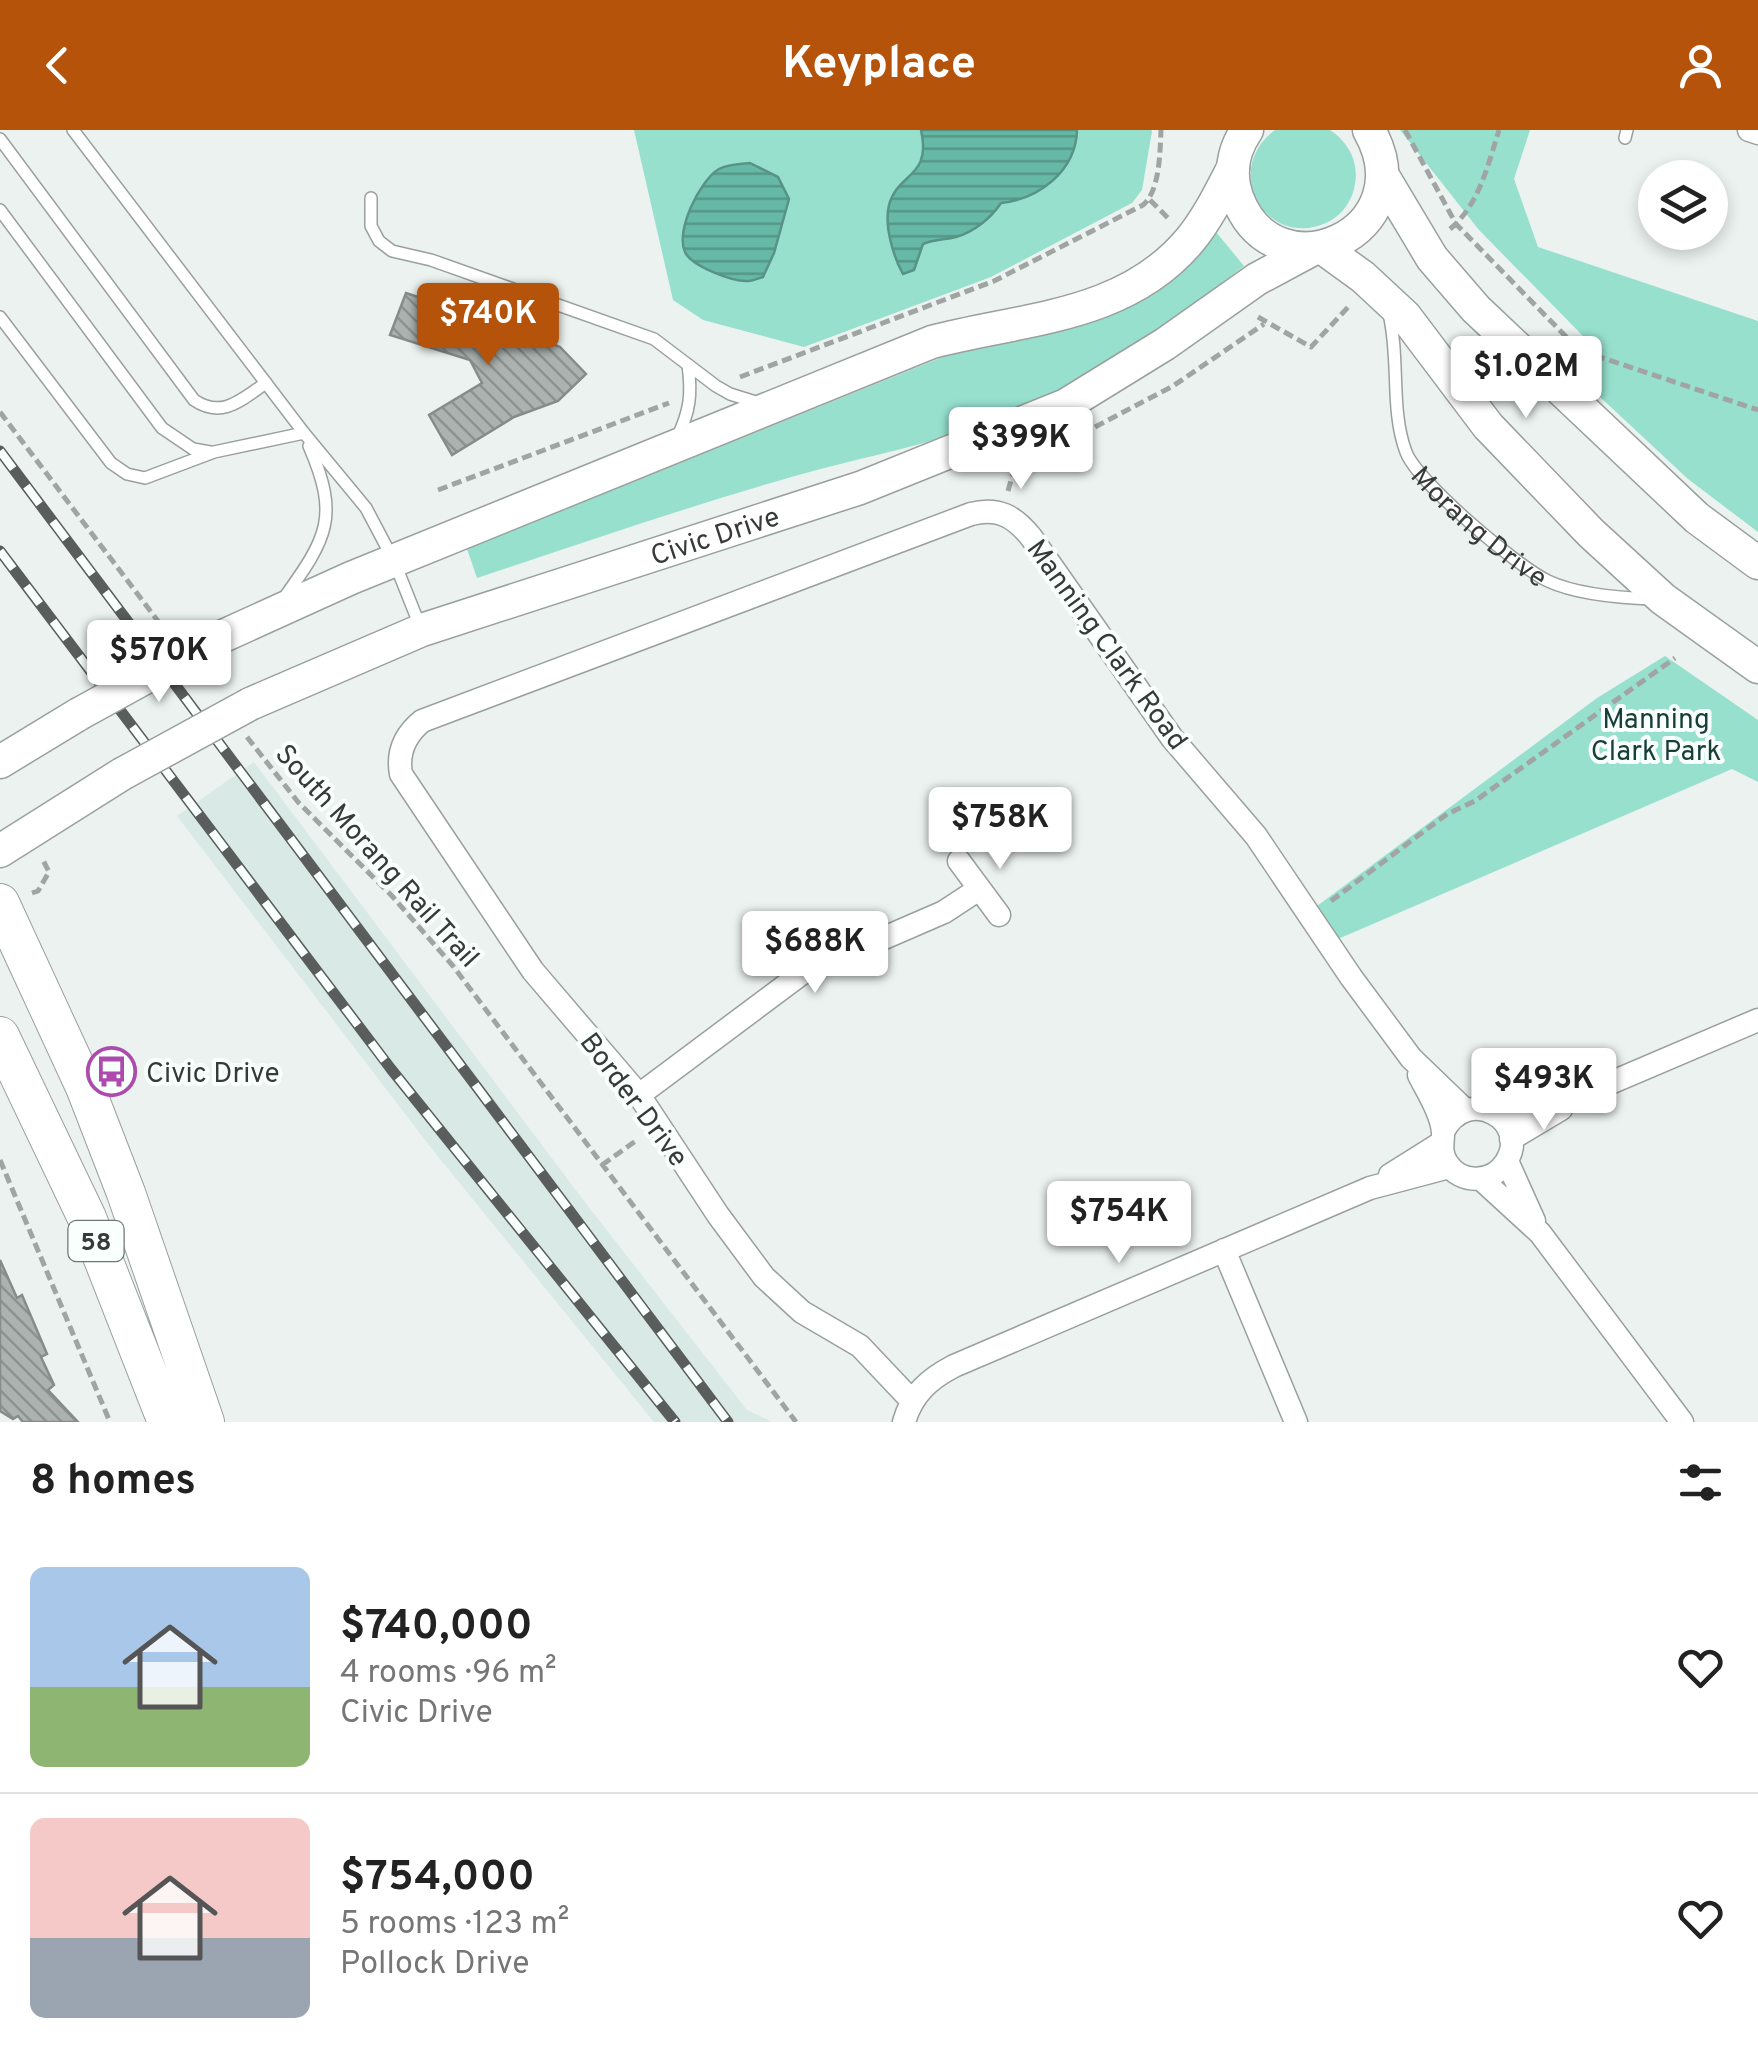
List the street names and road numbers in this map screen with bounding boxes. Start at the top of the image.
street label: Morang Drive [1401,460,1553,597]
street label: Civic Drive [647,500,785,576]
street label: Manning Clark Road [1017,533,1194,758]
street label: South Morang Rail Trail [266,738,486,976]
street label: Border Drive [570,1026,695,1175]
road number: 58 [68,1221,124,1261]

